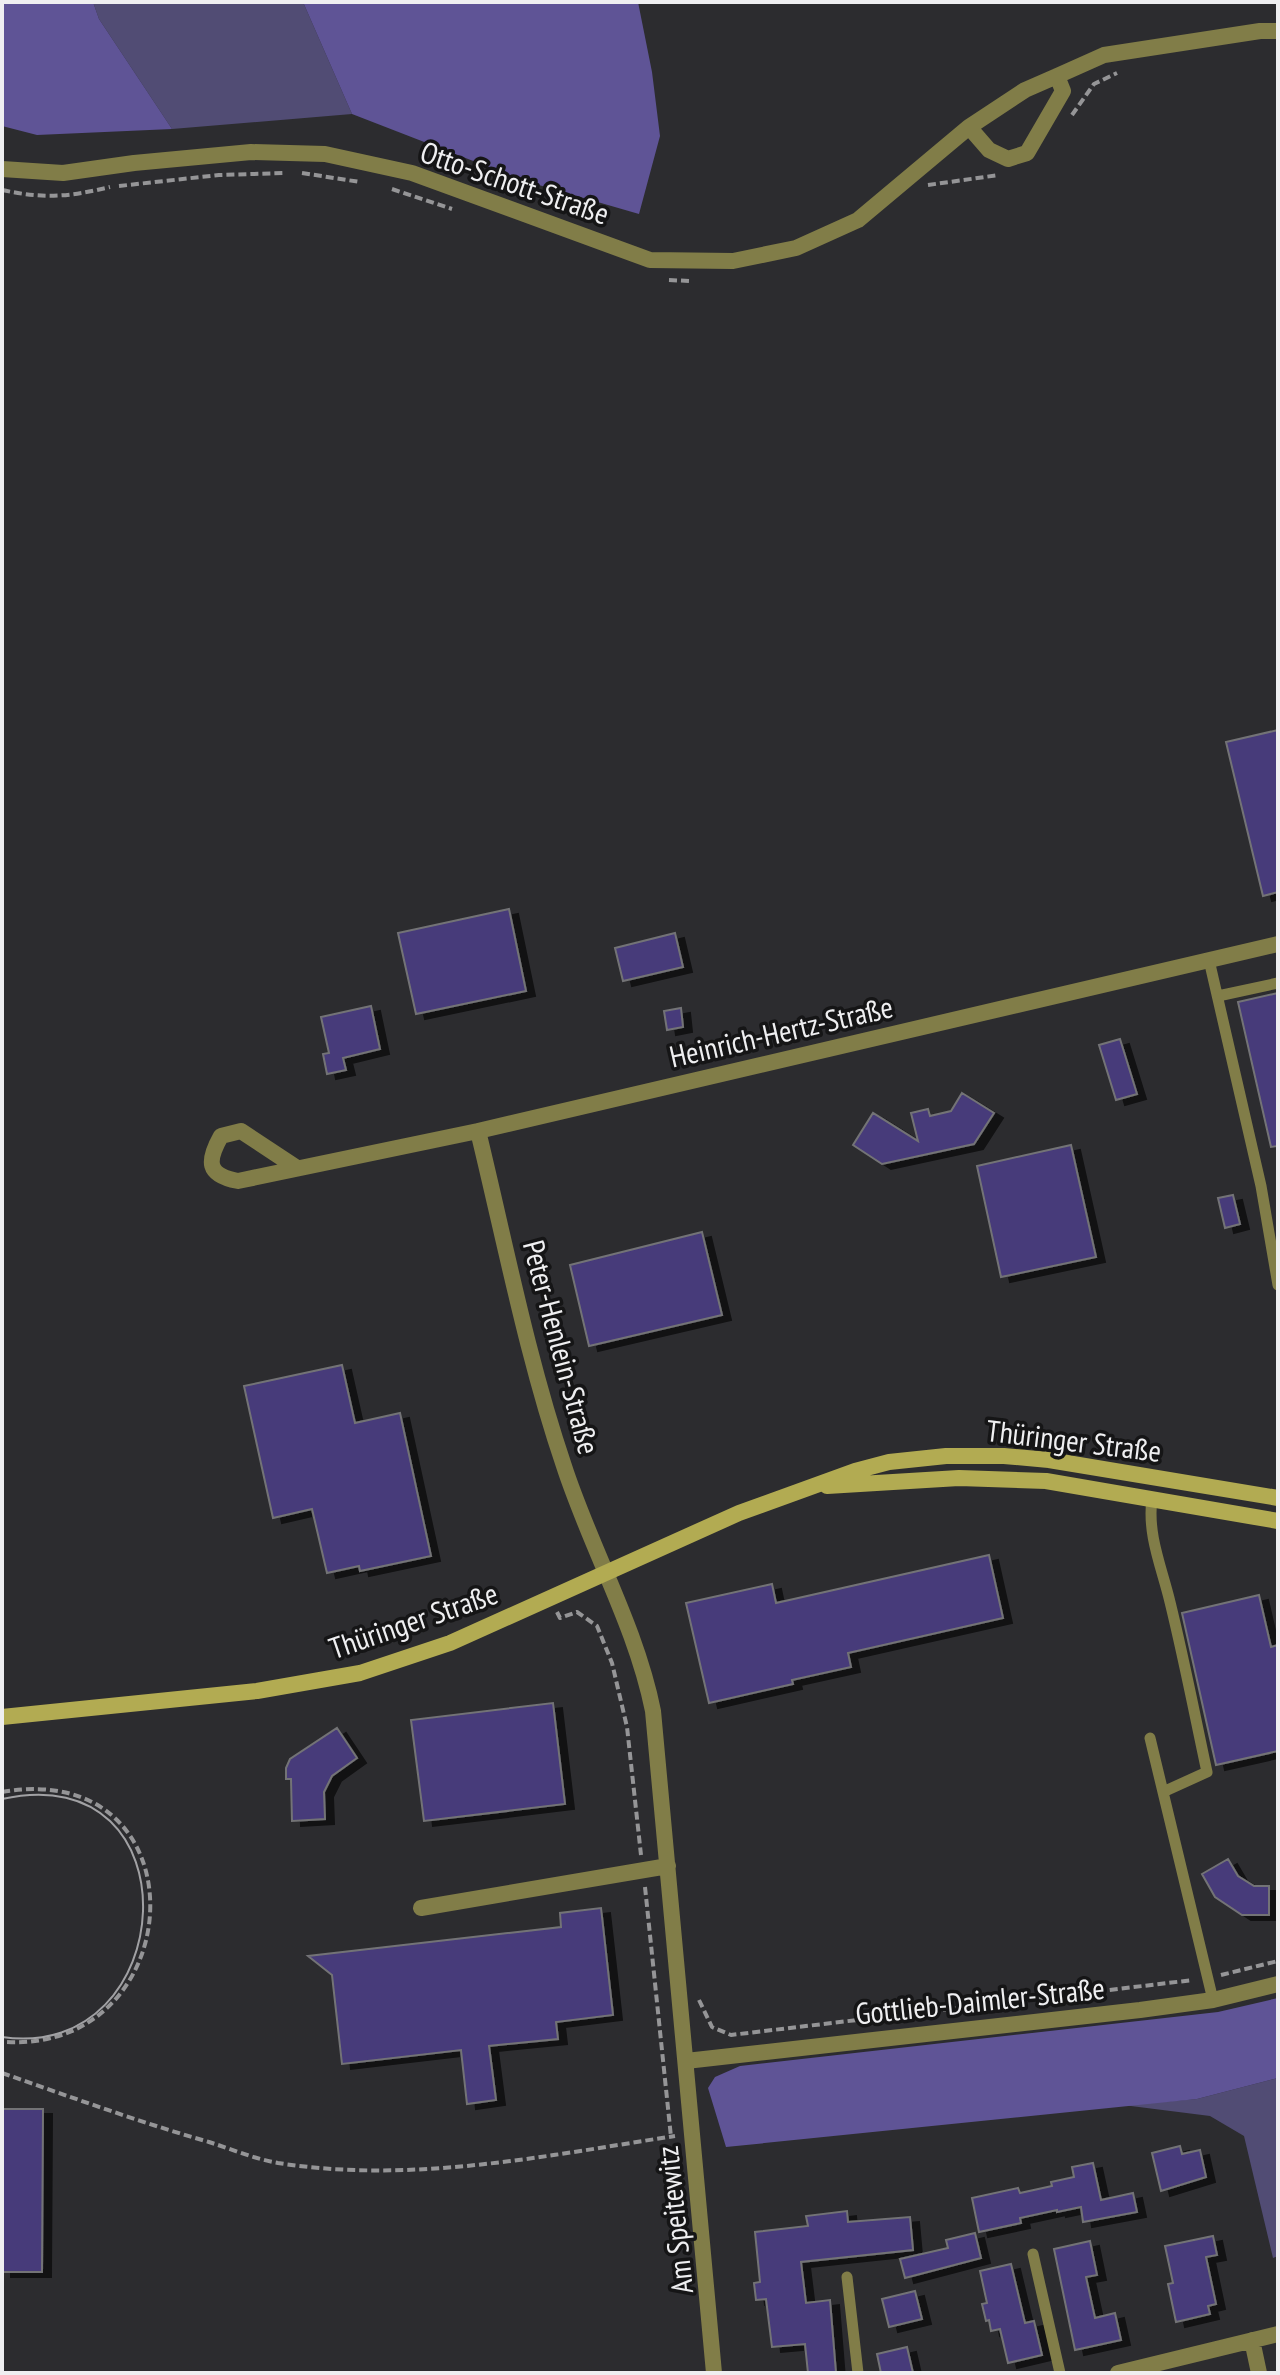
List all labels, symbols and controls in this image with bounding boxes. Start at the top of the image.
street label: Otto-Schott-Straße [416,131,614,233]
street label: Heinrich-Hertz-Straße [666,986,896,1076]
street label: Peter-Henlein-Straße [515,1236,609,1458]
street label: Thüringer Straße [984,1410,1164,1470]
street label: Thüringer Straße [324,1573,502,1667]
street label: Gottlieb-Daimler-Straße [853,1968,1107,2032]
street label: Am Speitewitz [647,2144,701,2296]

